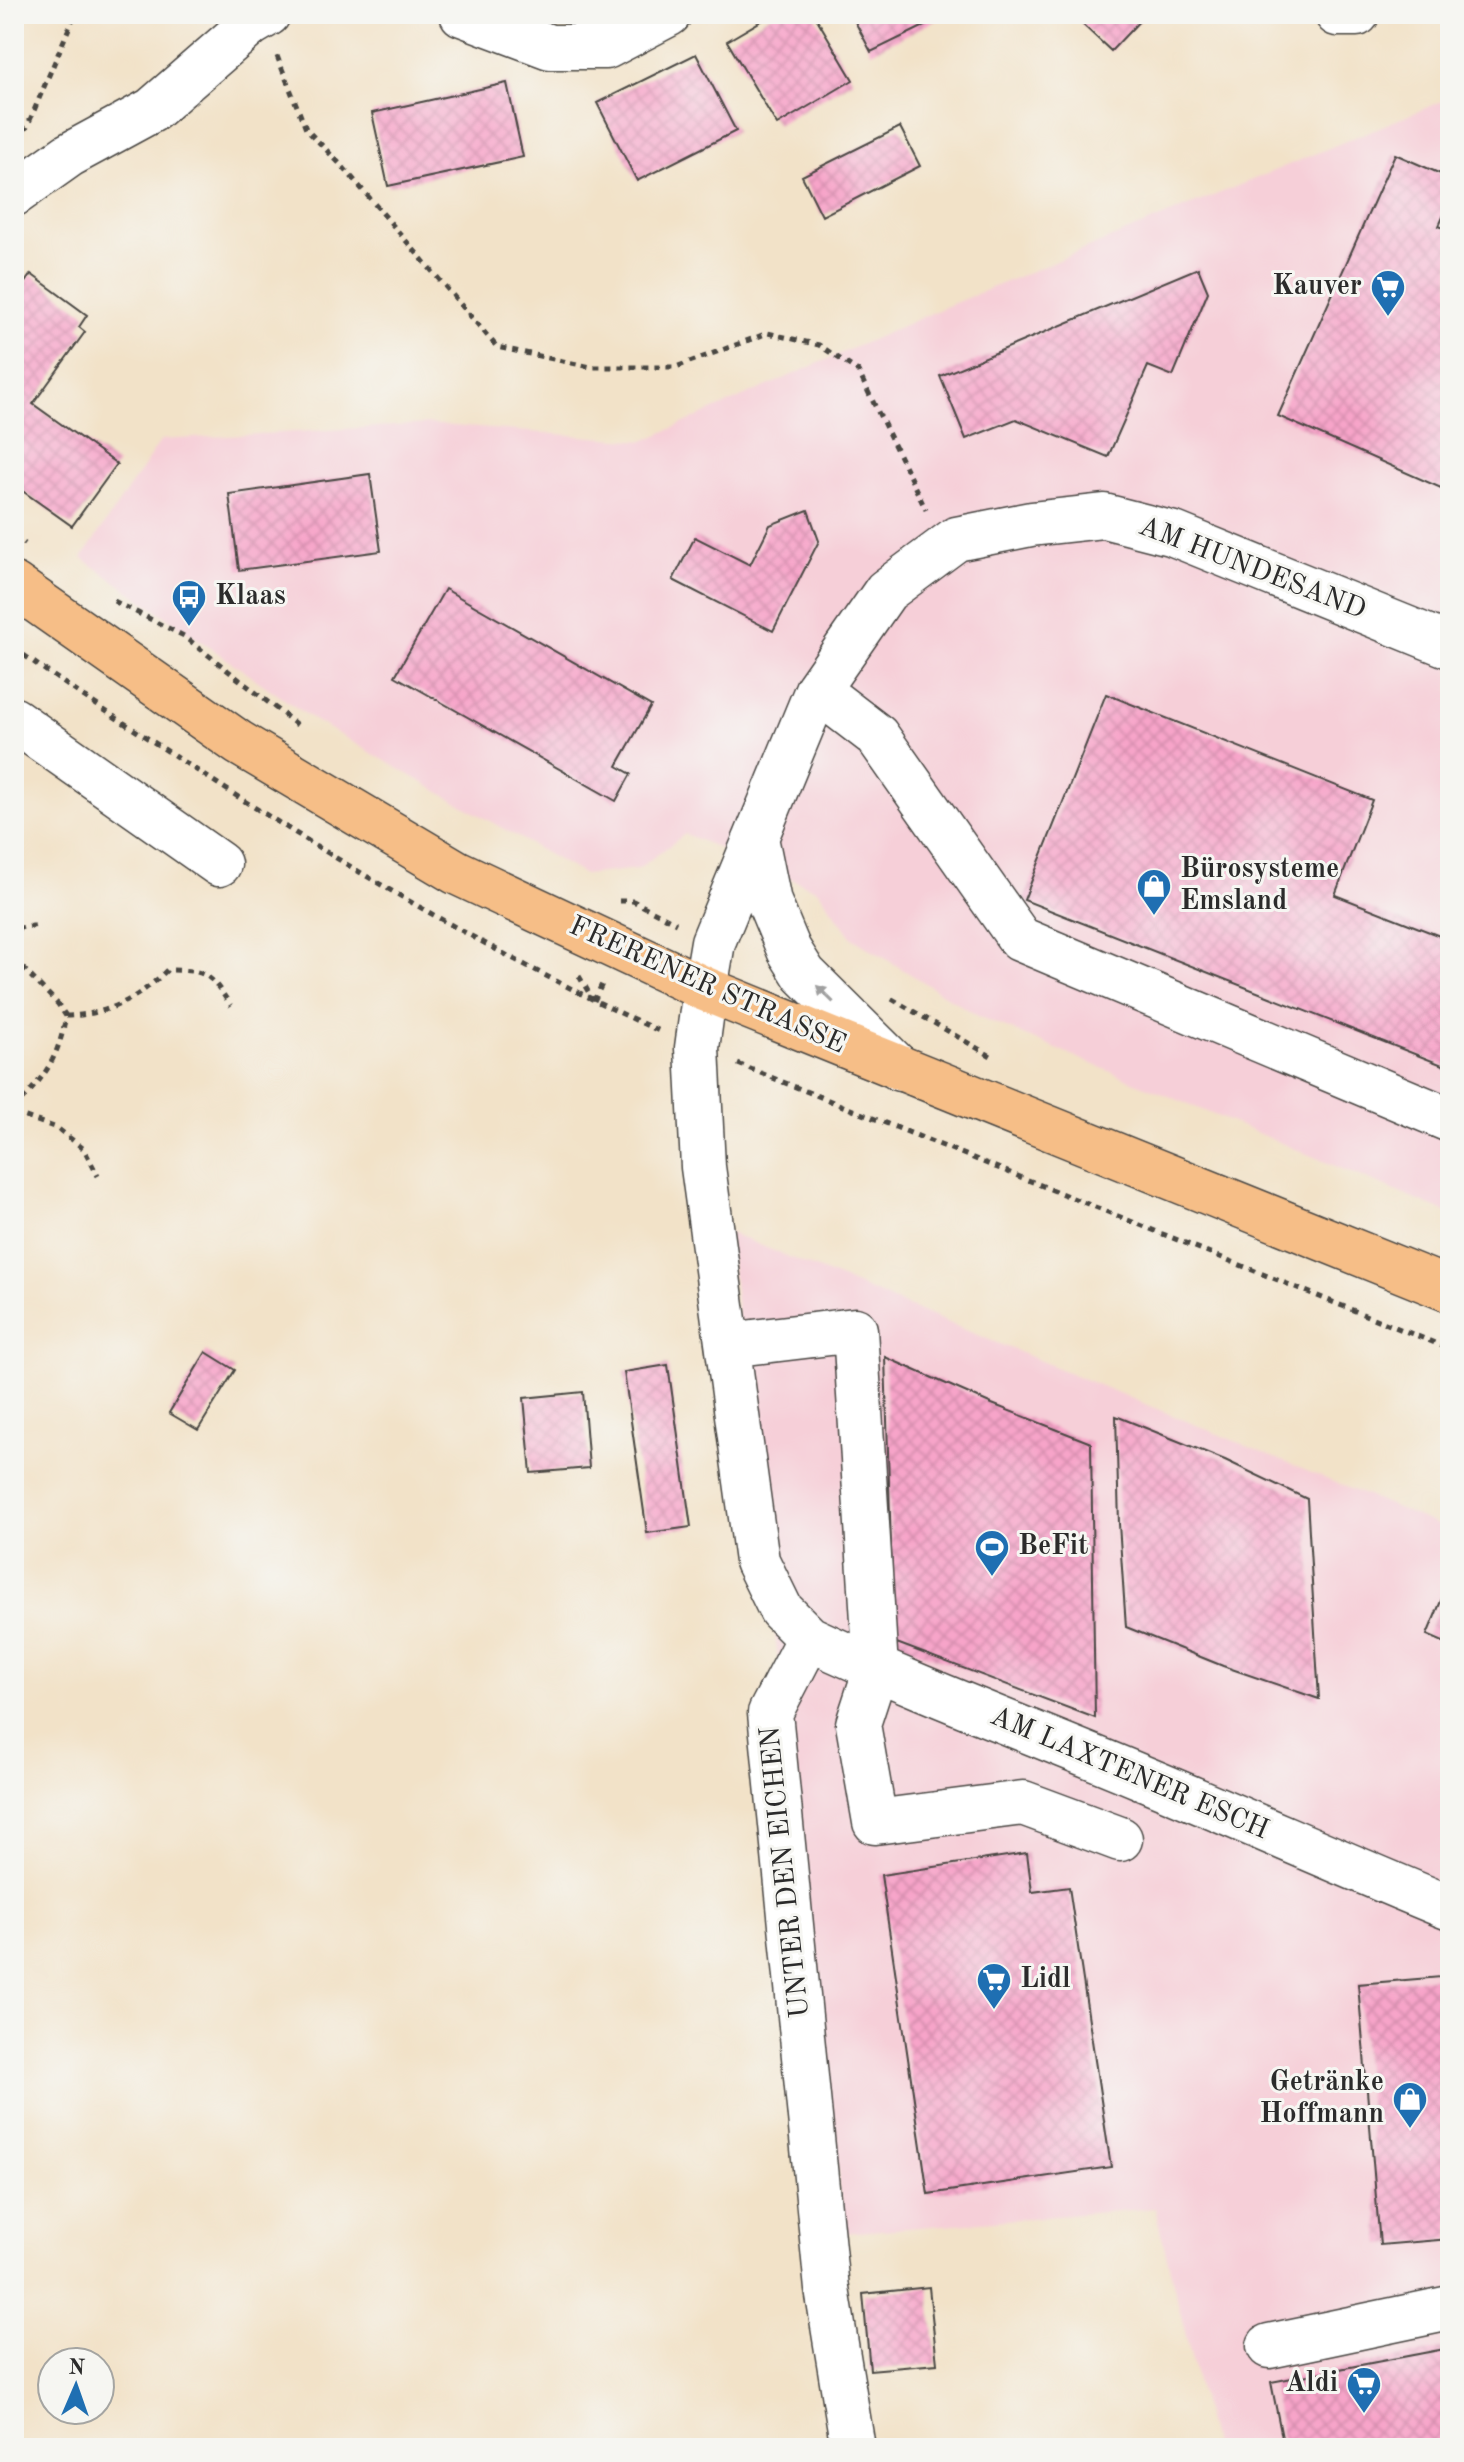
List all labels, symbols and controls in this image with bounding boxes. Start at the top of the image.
supermarket icon: Kauver [1369,268,1407,318]
place label: Kauver [1272,273,1362,301]
street label: AM HUNDESAND [1135,513,1369,625]
bus stop icon: Klaas [170,578,208,628]
place label: Klaas [215,583,286,611]
place label: Bürosysteme Emsland [1180,856,1339,916]
shop icon: Bürosysteme Emsland [1135,867,1173,917]
street label: FRERENER STRASSE [565,912,849,1060]
one-way arrow [815,985,834,1004]
sports icon: BeFit [973,1528,1011,1578]
place label: BeFit [1018,1533,1088,1561]
street label: AM LAXTENER ESCH [986,1703,1272,1845]
street label: UNTER DEN EICHEN [757,1725,815,2019]
supermarket icon: Lidl [975,1961,1013,2011]
place label: Lidl [1020,1966,1071,1994]
place label: Getränke Hoffmann [1259,2069,1384,2129]
shop icon: Getränke Hoffmann [1391,2080,1429,2130]
north arrow [36,2346,116,2426]
text: N [68,2357,86,2379]
supermarket icon: Aldi [1345,2365,1383,2415]
place label: Aldi [1285,2370,1338,2398]

